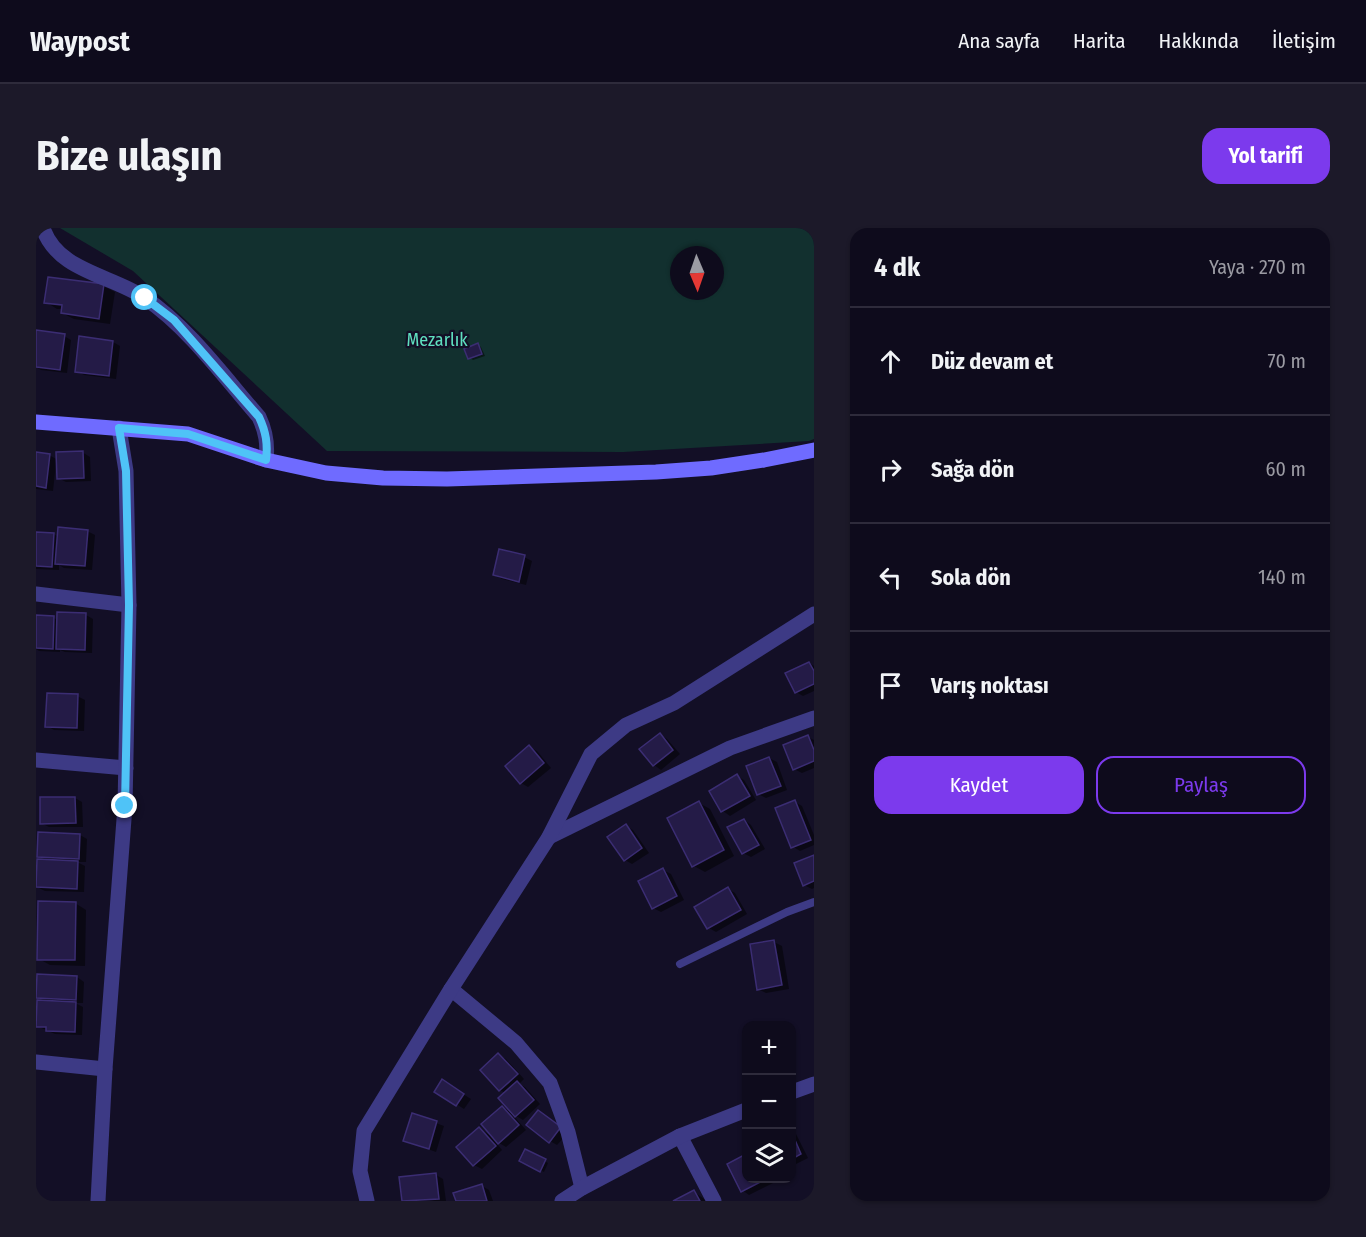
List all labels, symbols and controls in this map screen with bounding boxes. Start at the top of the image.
text: Waypost [30,25,130,58]
text: Ana sayfa [958,28,1040,54]
text: Harita [1073,28,1126,54]
text: Hakkında [1159,28,1239,54]
text: İletişim [1272,28,1336,54]
button: Yol tarifi [1202,128,1330,184]
text: Bize ulaşın [36,131,223,181]
north arrow [670,246,724,300]
text: 4 dk [874,252,920,283]
text: Yaya · 270 m [1209,255,1306,279]
route start [131,284,157,310]
park label: Mezarlık [406,329,468,351]
icon: ahead [874,345,907,378]
text: Düz devam et [931,348,1053,375]
text: 70 m [1268,349,1306,373]
icon: right [874,453,907,486]
text: Sağa dön [931,456,1014,483]
text: 60 m [1266,457,1306,481]
icon: left [874,561,907,594]
text: Sola dön [931,564,1011,591]
text: 140 m [1258,565,1306,589]
icon: arrive [874,669,907,702]
text: Varış noktası [931,672,1049,699]
button: Kaydet [874,756,1084,814]
button: Paylaş [1096,756,1306,814]
route end [111,792,137,818]
map controls [742,1021,796,1183]
button: + [742,1021,796,1075]
button: − [742,1075,796,1129]
button: layers [742,1129,796,1183]

